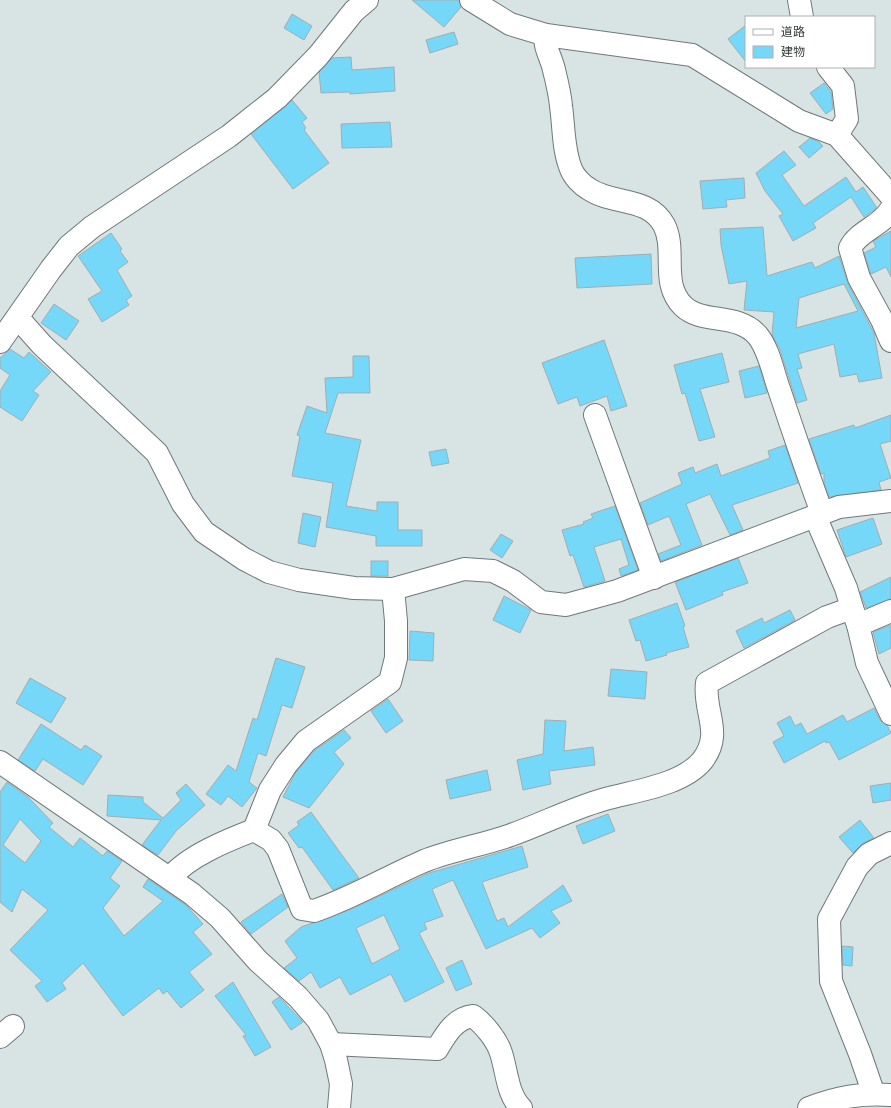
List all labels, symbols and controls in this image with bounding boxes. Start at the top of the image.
legend [745,16,875,68]
text: 道路 [781,24,805,39]
text: 建物 [781,44,805,59]

